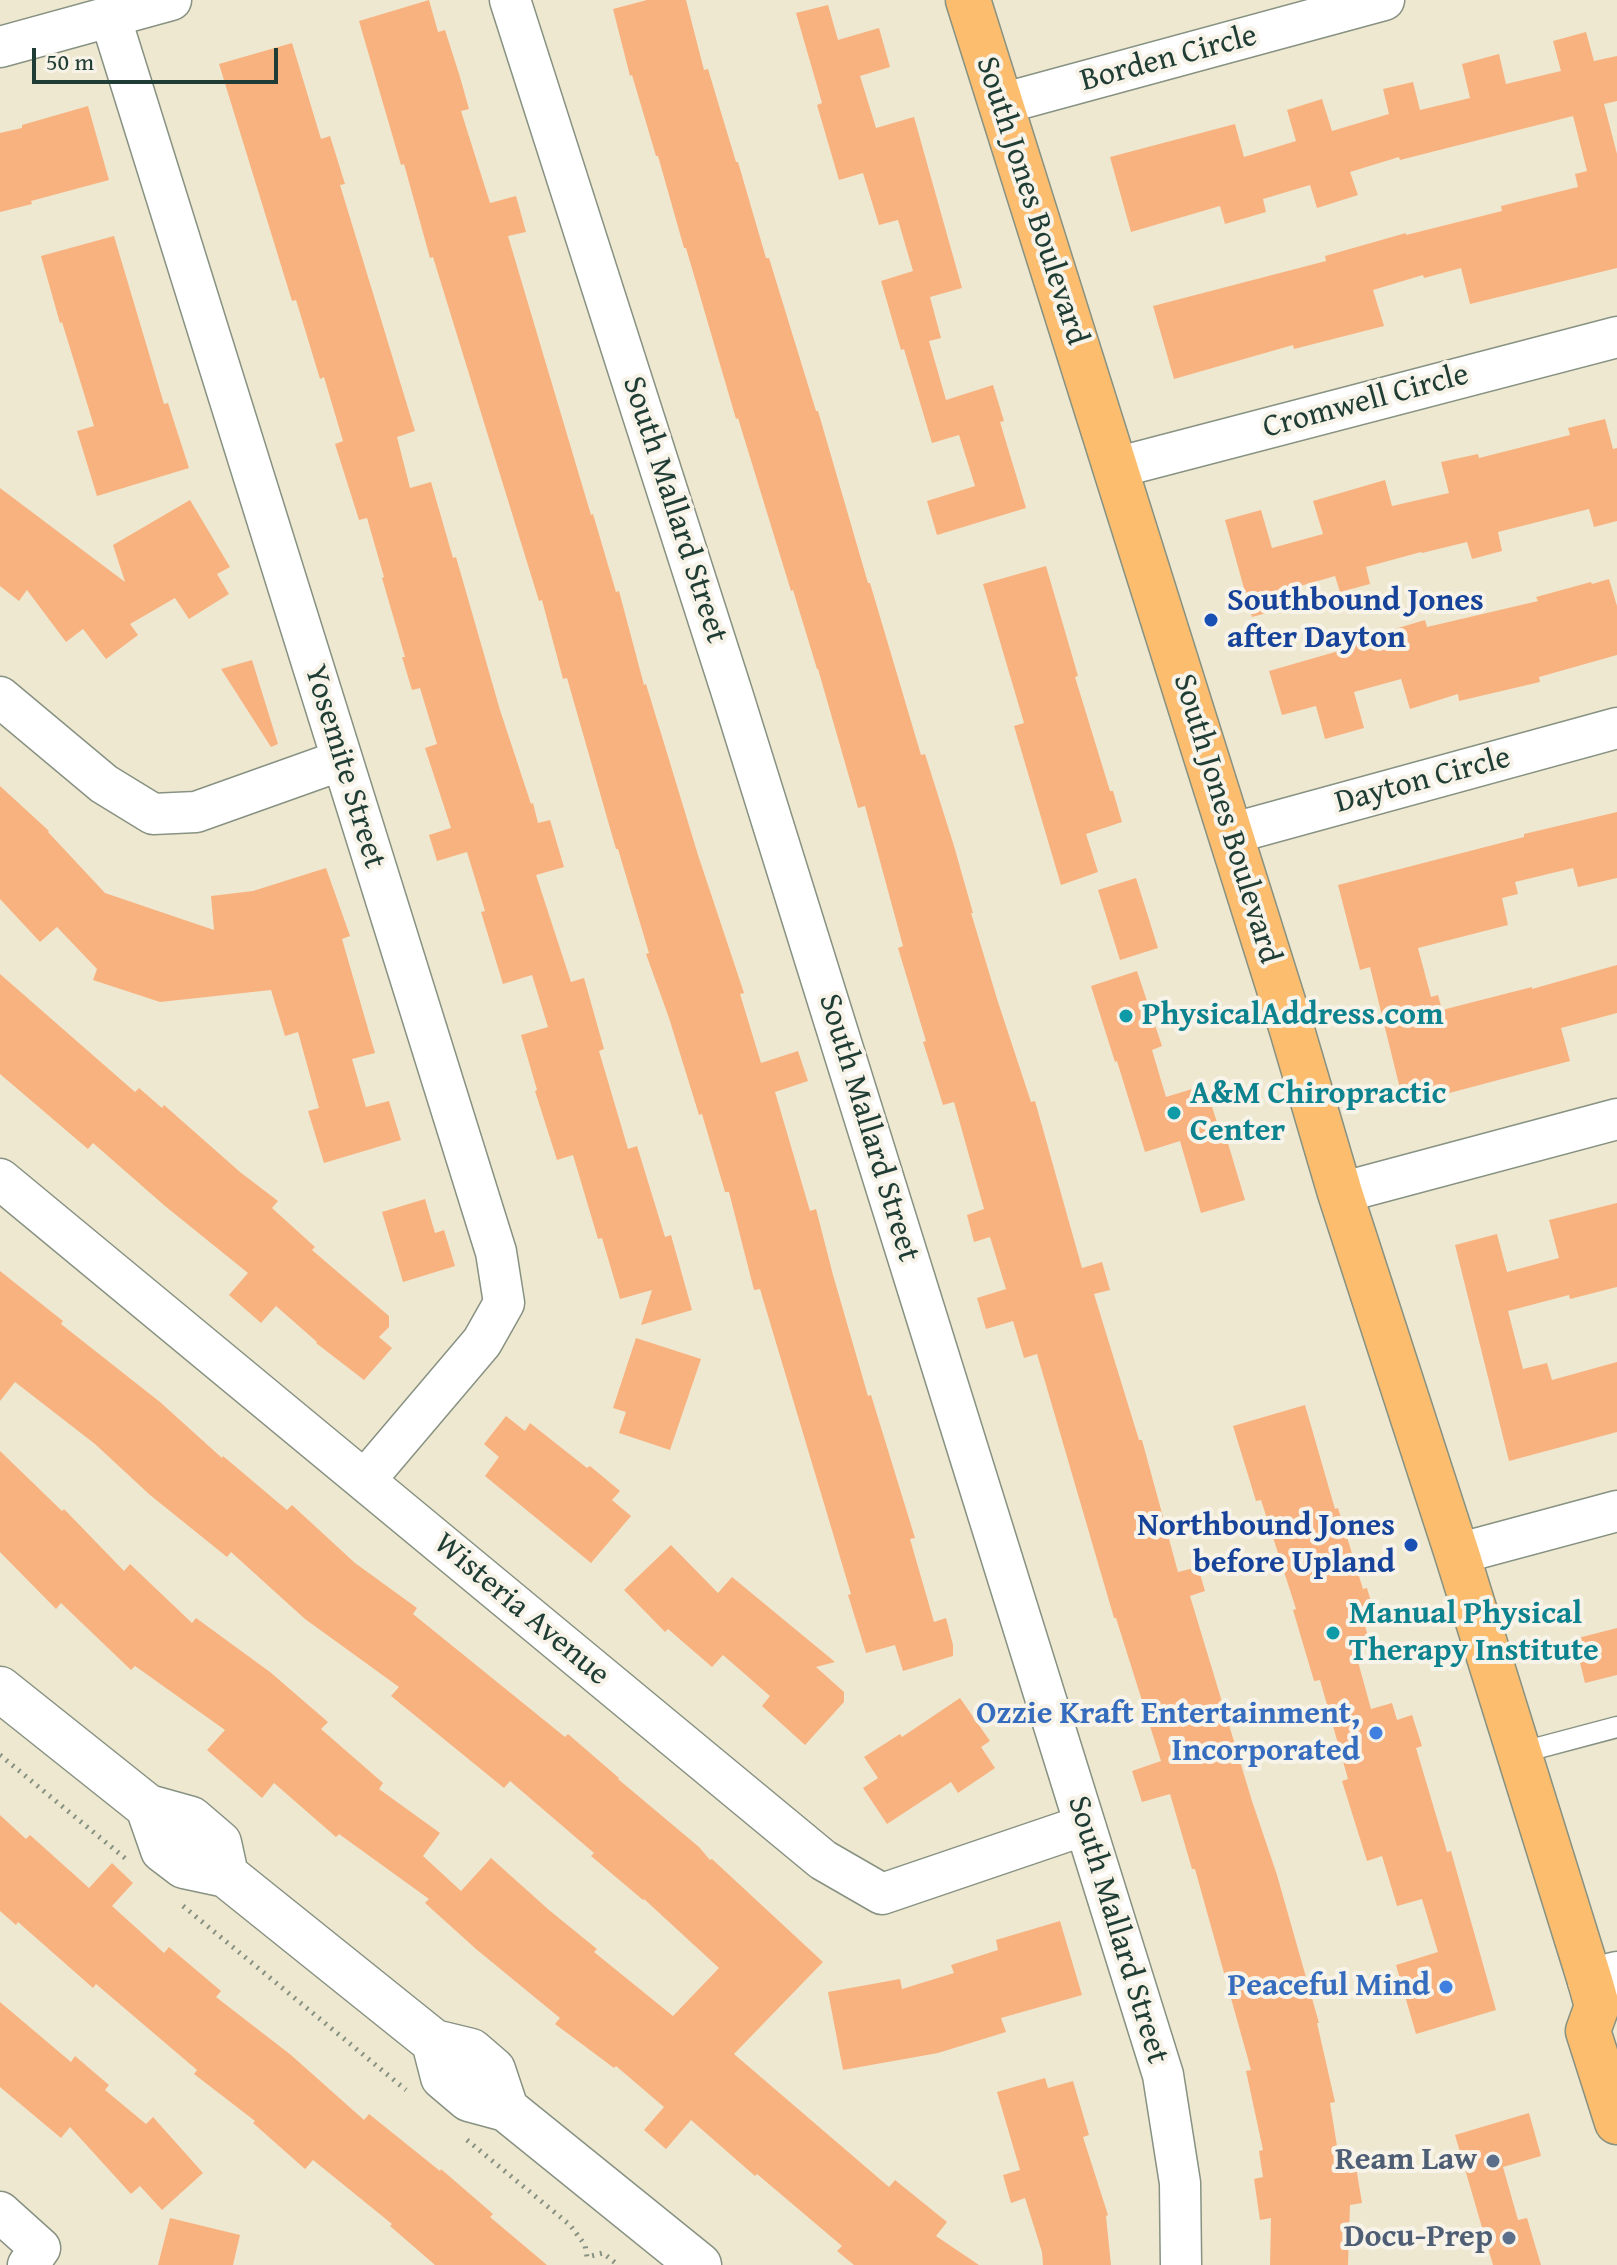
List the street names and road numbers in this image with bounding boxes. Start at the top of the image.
street label: Borden Circle [1077,17,1261,101]
street label: South Jones Boulevard [966,52,1096,350]
street label: Cromwell Circle [1259,356,1473,448]
street label: South Mallard Street [613,372,735,648]
street label: Yosemite Street [295,661,393,873]
street label: South Jones Boulevard [1164,670,1288,968]
street label: Dayton Circle [1331,739,1515,823]
street label: South Mallard Street [809,989,927,1267]
street label: Wisteria Avenue [425,1525,617,1695]
street label: South Mallard Street [1058,1791,1176,2069]

